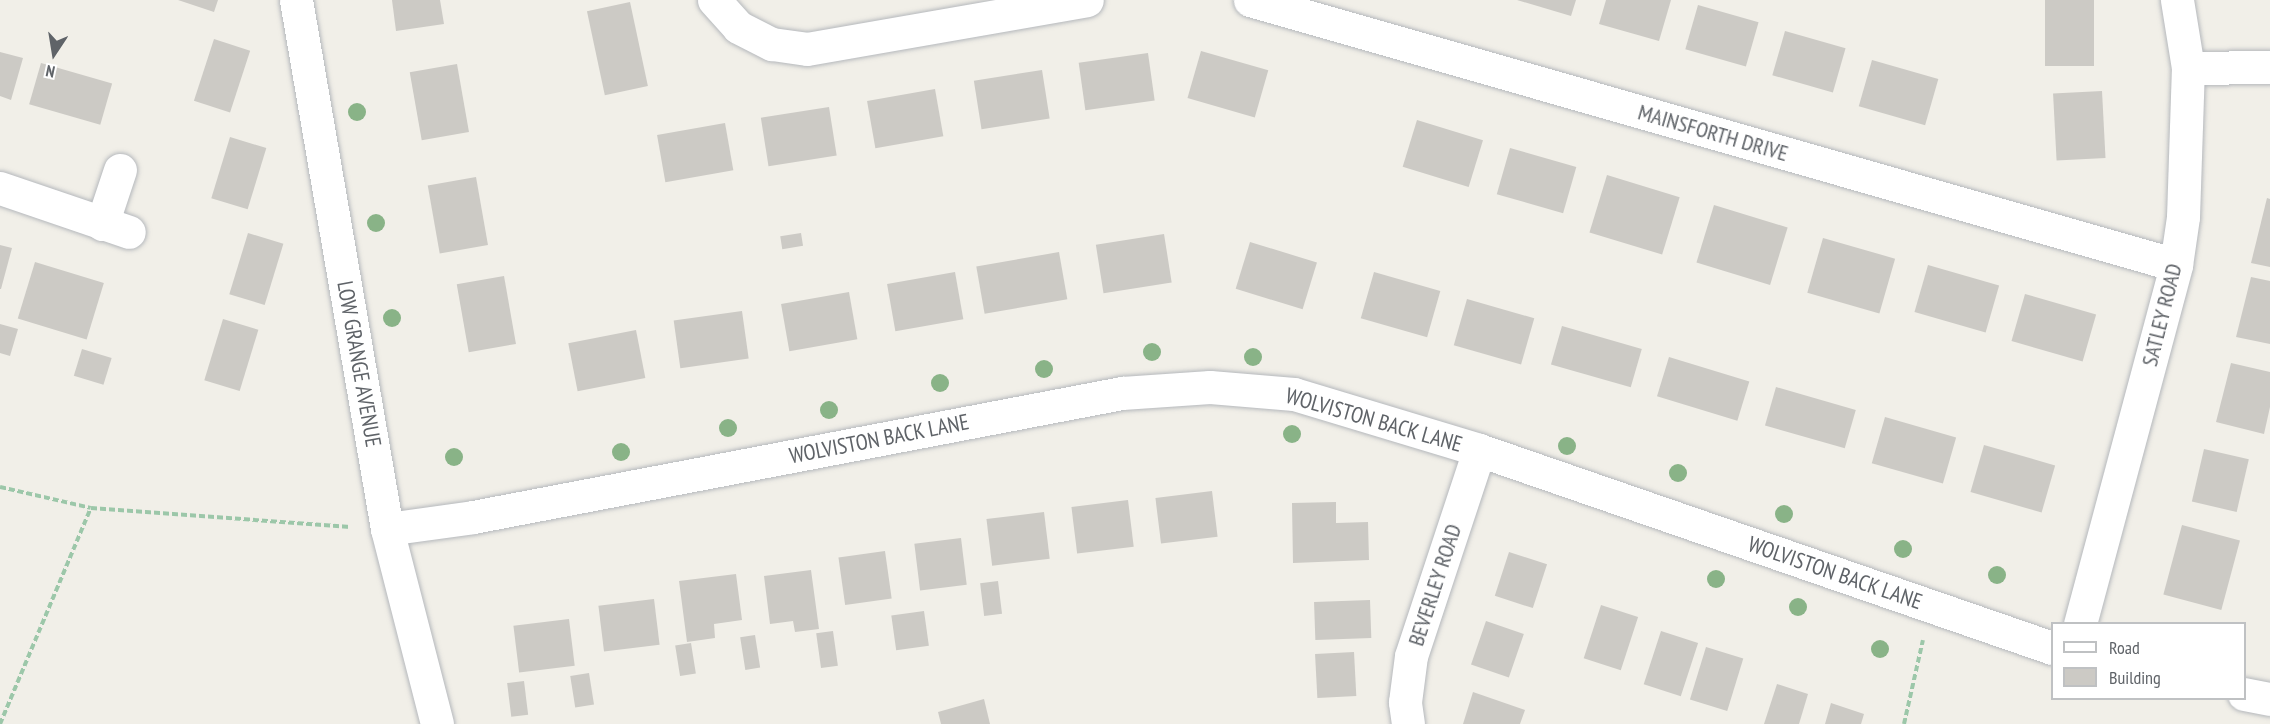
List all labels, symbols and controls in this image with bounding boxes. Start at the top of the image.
north arrow [24,24,84,84]
text: N [44,61,57,82]
street label: MAINSFORTH DRIVE [1635,99,1791,167]
street label: SATLEY ROAD [2136,261,2188,369]
street label: LOW GRANGE AVENUE [331,279,387,449]
street label: WOLVISTON BACK LANE [1282,382,1466,458]
street label: WOLVISTON BACK LANE [787,409,971,469]
street label: BEVERLEY ROAD [1403,521,1467,649]
street label: WOLVISTON BACK LANE [1744,531,1926,615]
legend [2051,622,2246,700]
text: Road [2109,636,2140,659]
text: Building [2109,666,2161,689]

